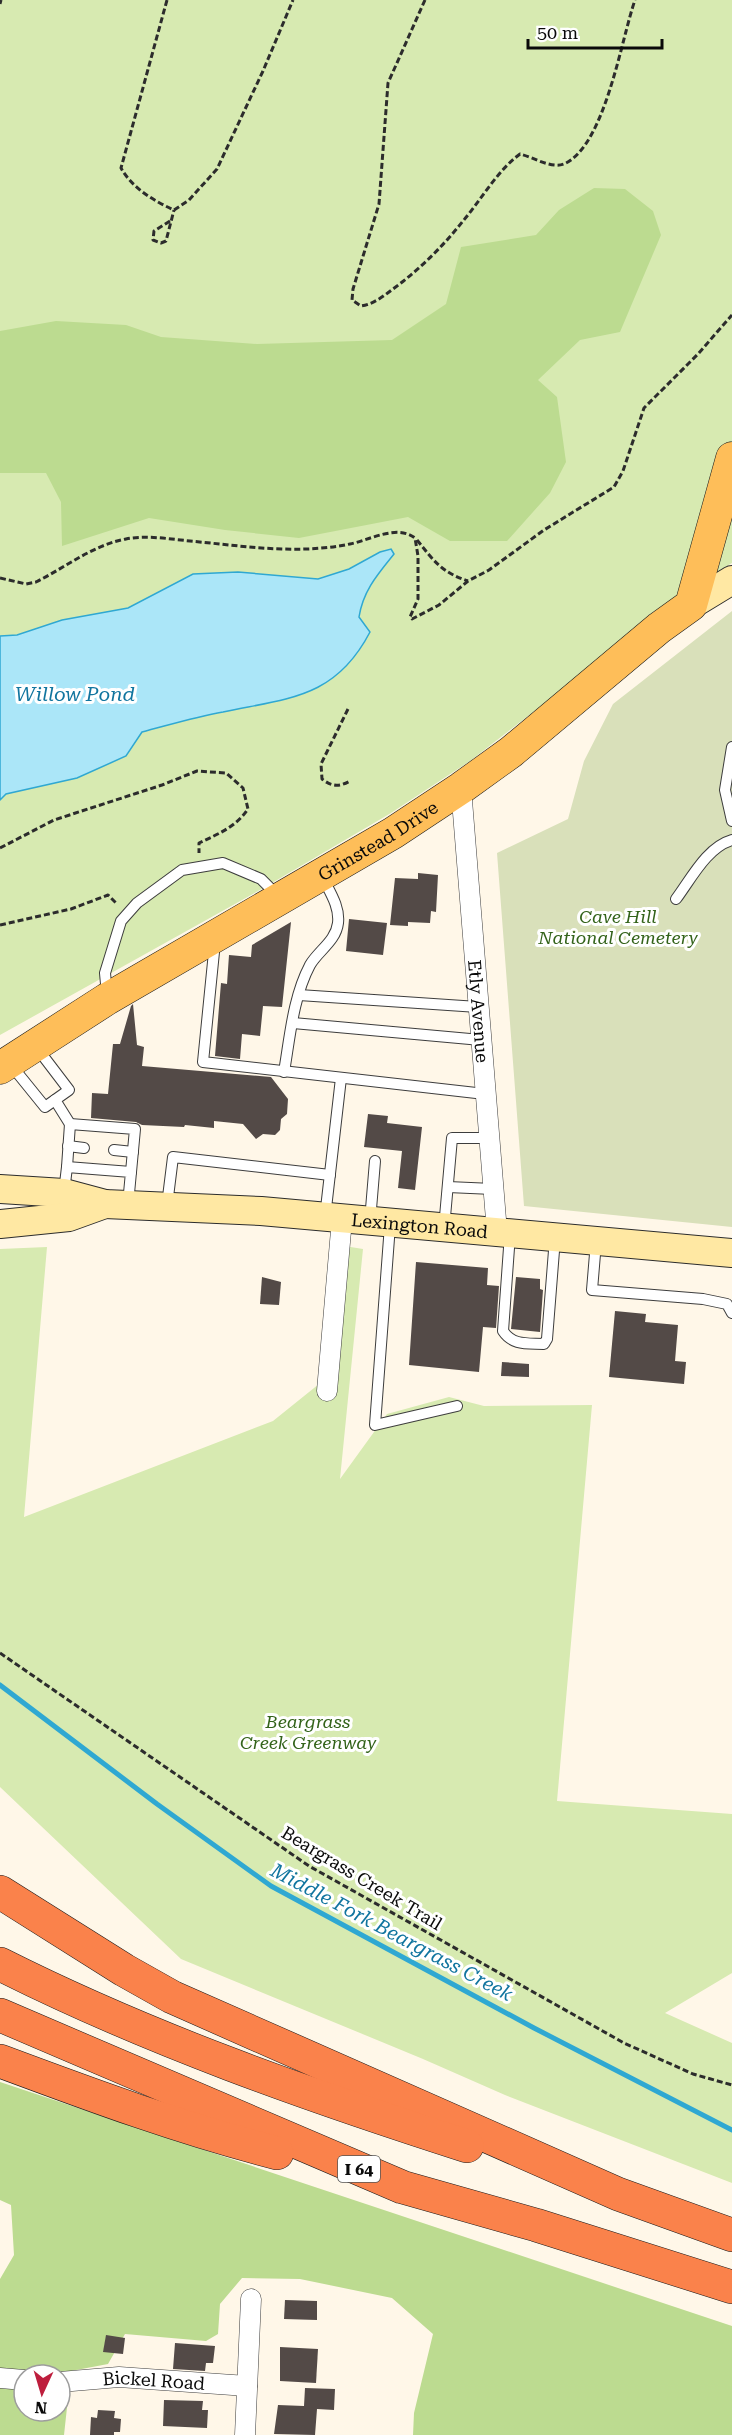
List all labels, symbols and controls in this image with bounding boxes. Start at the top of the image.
scale bar [528,12,662,50]
text: 50 m [537,22,578,43]
water label: Willow Pond [15,682,135,706]
street label: Grinstead Drive [314,796,442,885]
park label: Cave Hill National Cemetery [537,906,698,948]
street label: Etly Avenue [464,959,494,1064]
street label: Lexington Road [350,1209,489,1242]
park label: Beargrass Creek Greenway [240,1711,377,1753]
street label: Beargrass Creek Trail [278,1822,446,1934]
water label: Middle Fork Beargrass Creek [266,1857,517,2006]
road number: I 64 [338,2156,380,2182]
north arrow [12,2363,72,2423]
street label: Bickel Road [102,2366,206,2394]
text: N [34,2398,48,2417]

